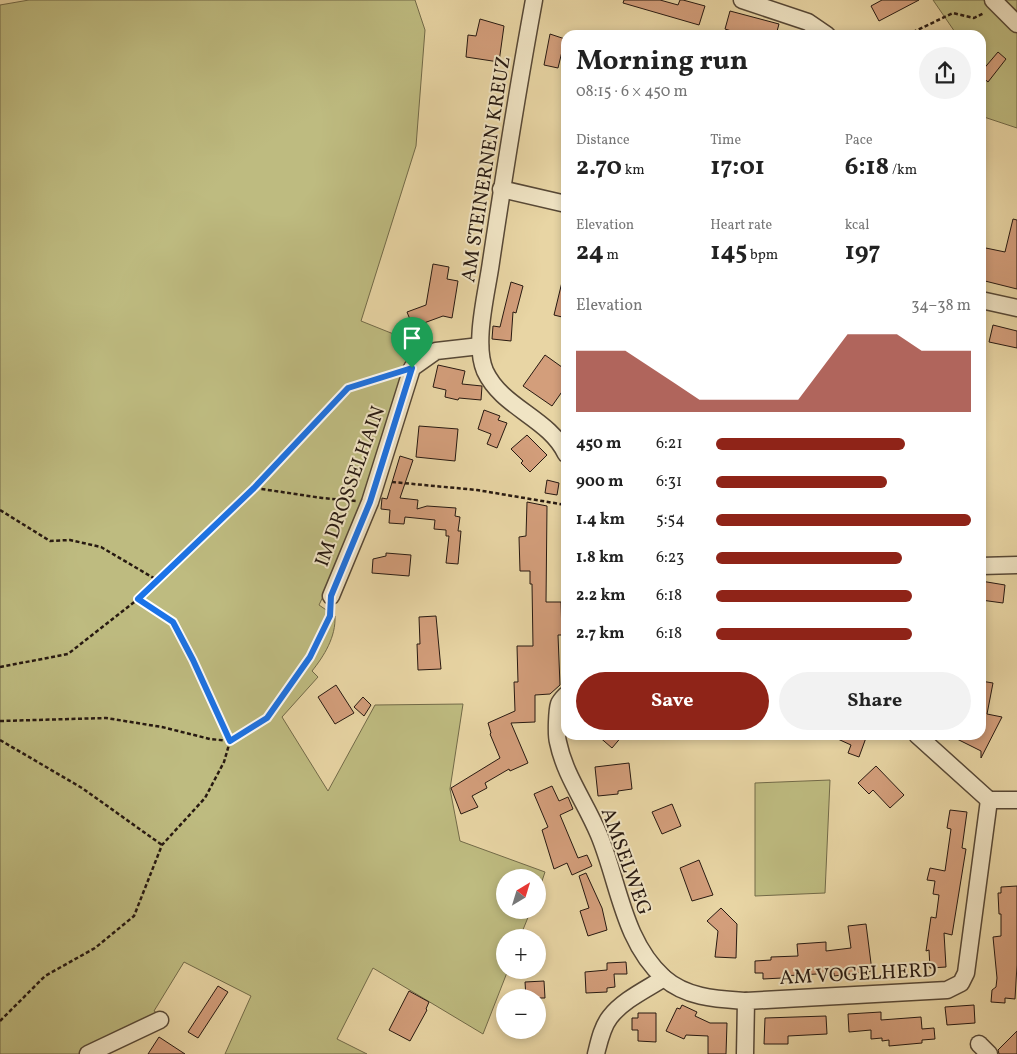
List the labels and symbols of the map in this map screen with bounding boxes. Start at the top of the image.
street label: AM STEINERNEN KREUZ [455,54,519,285]
pin [391,317,433,368]
street label: IM DROSSELHAIN [309,402,393,571]
street label: AMSELWEG [593,804,658,919]
north arrow [496,869,546,919]
street label: AM VOGELHERD [779,957,937,993]

